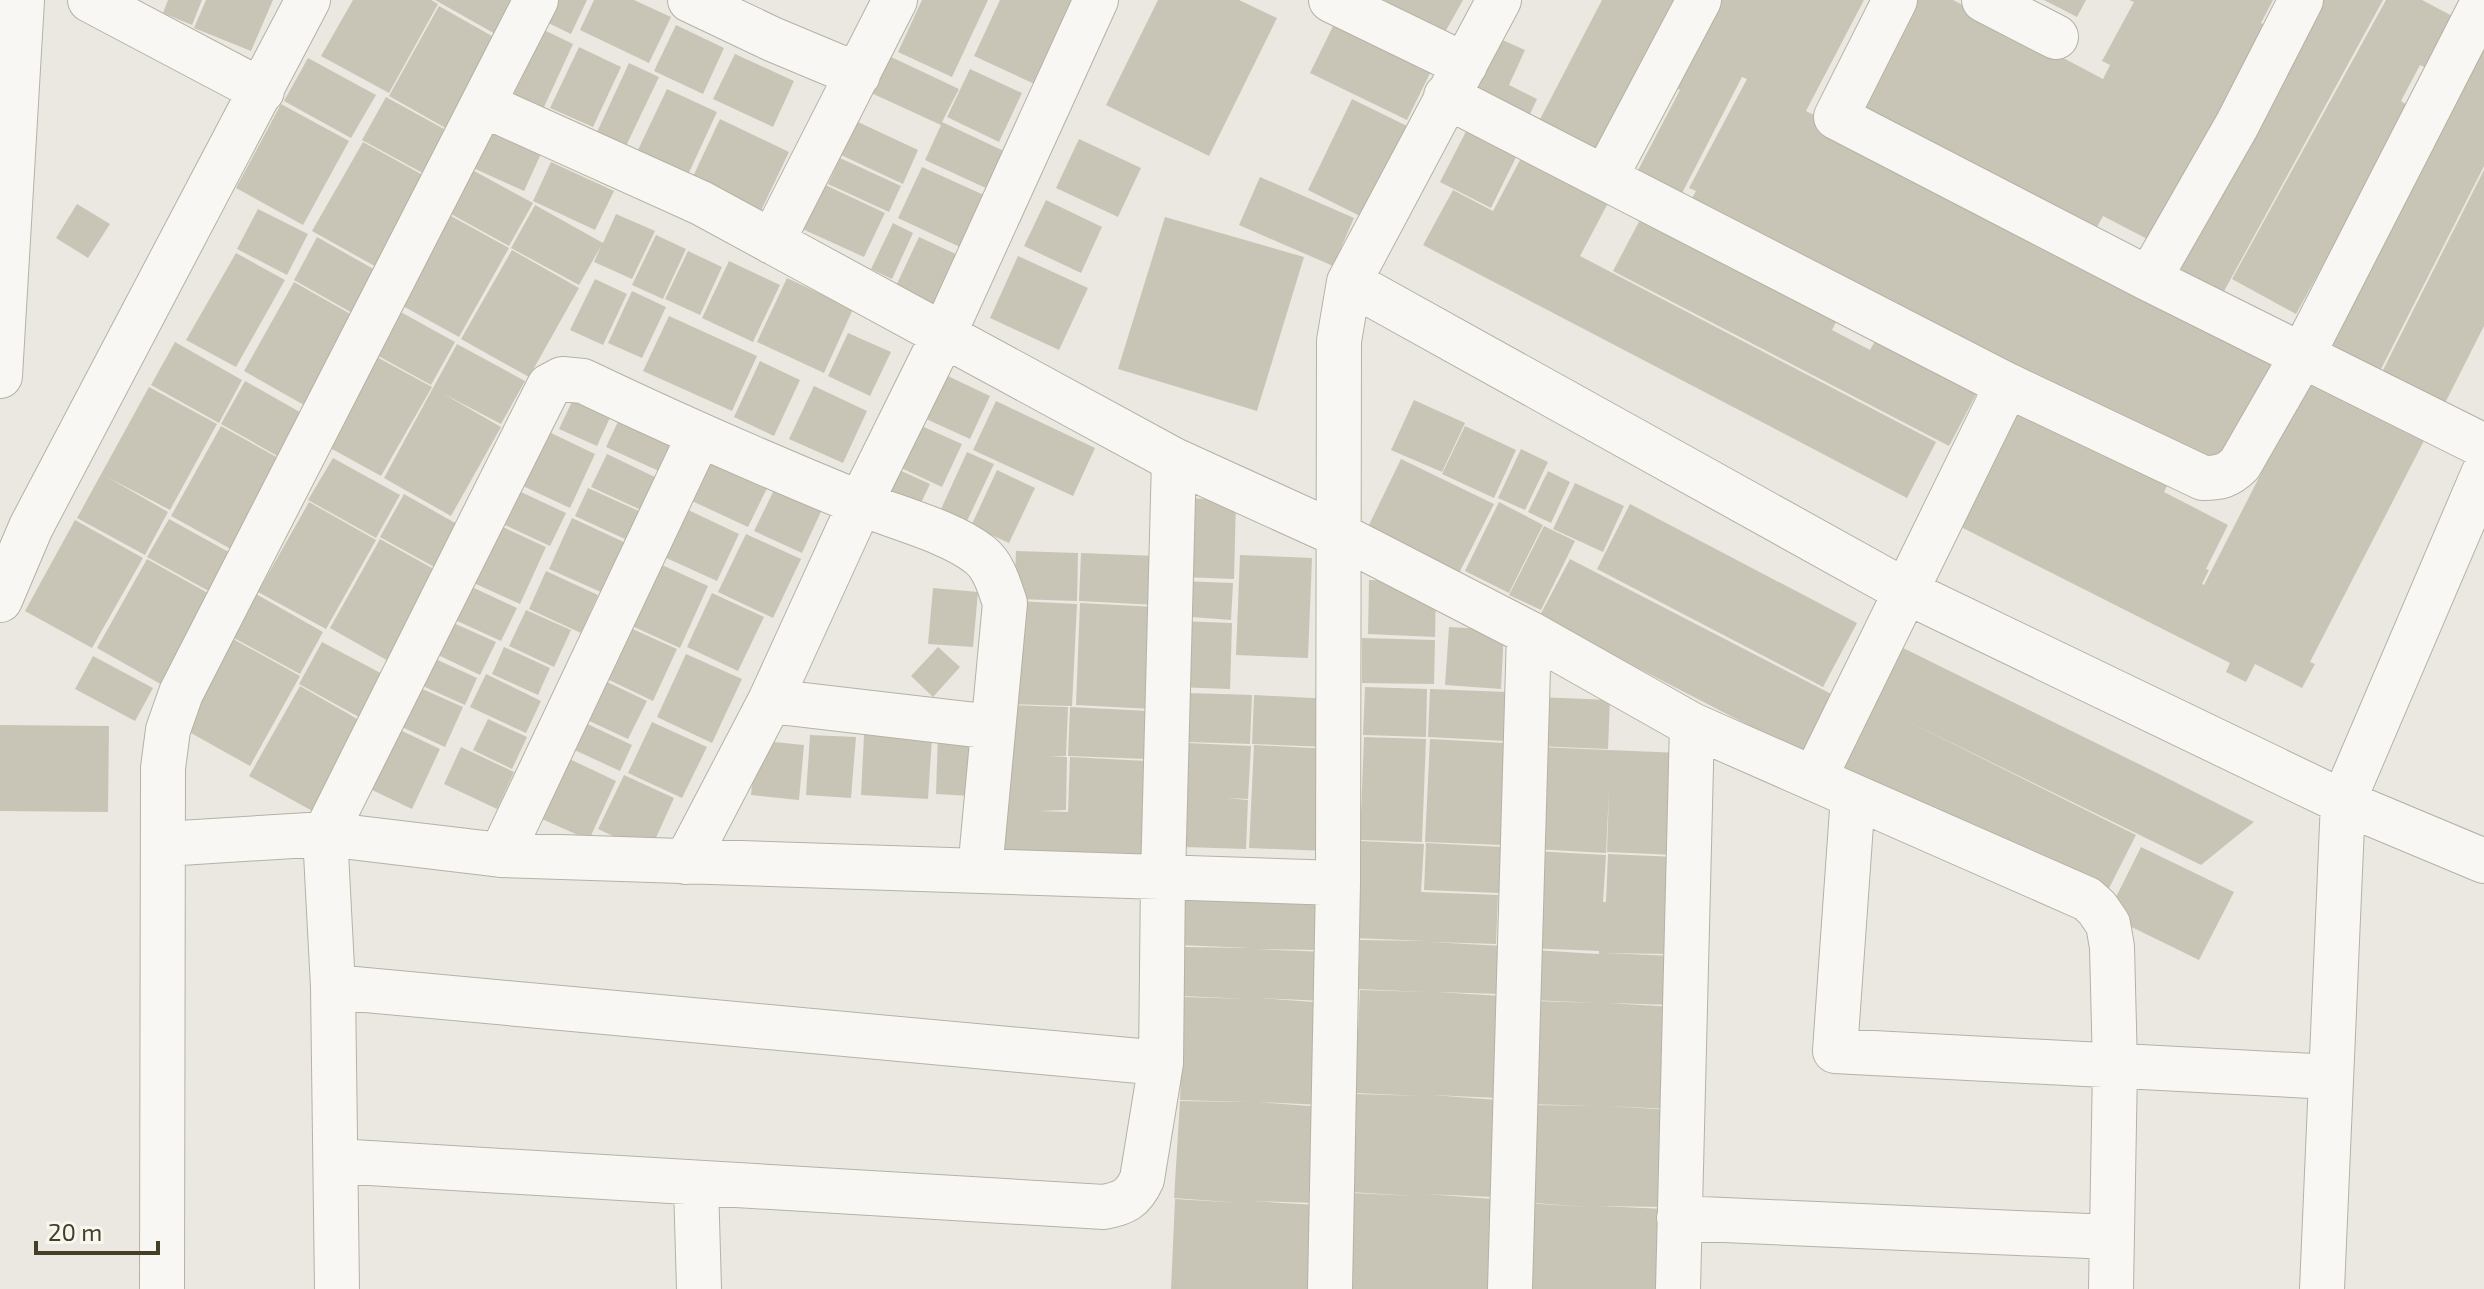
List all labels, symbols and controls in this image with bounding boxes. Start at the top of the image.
scale bar [36,1205,158,1255]
text: 20 m [48,1217,102,1246]

